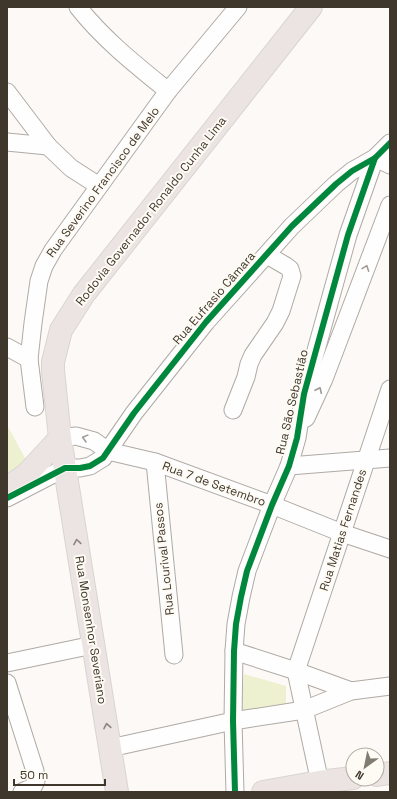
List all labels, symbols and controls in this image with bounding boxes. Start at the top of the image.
street label: Rua Severino Francisco de Melo [43,103,163,261]
street label: Rodovia Governador Ronaldo Cunha Lima [72,113,230,309]
street label: Rua Eufrasio Câmara [169,248,259,348]
one-way arrow [361,265,370,272]
street label: Rua São Sebastião [272,348,312,456]
one-way arrow [314,386,322,394]
one-way arrow [82,435,89,443]
street label: Rua 7 de Setembro [160,458,268,510]
street label: Rua Matias Fernandes [316,467,370,593]
street label: Rua Lourival Passos [150,502,178,616]
one-way arrow [73,539,81,545]
street label: Rua Monsenhor Severiano [71,555,111,705]
one-way arrow [103,723,111,729]
north arrow [345,747,385,787]
scale bar [14,761,105,787]
text: 50 m [20,767,48,783]
text: N [353,768,366,783]

